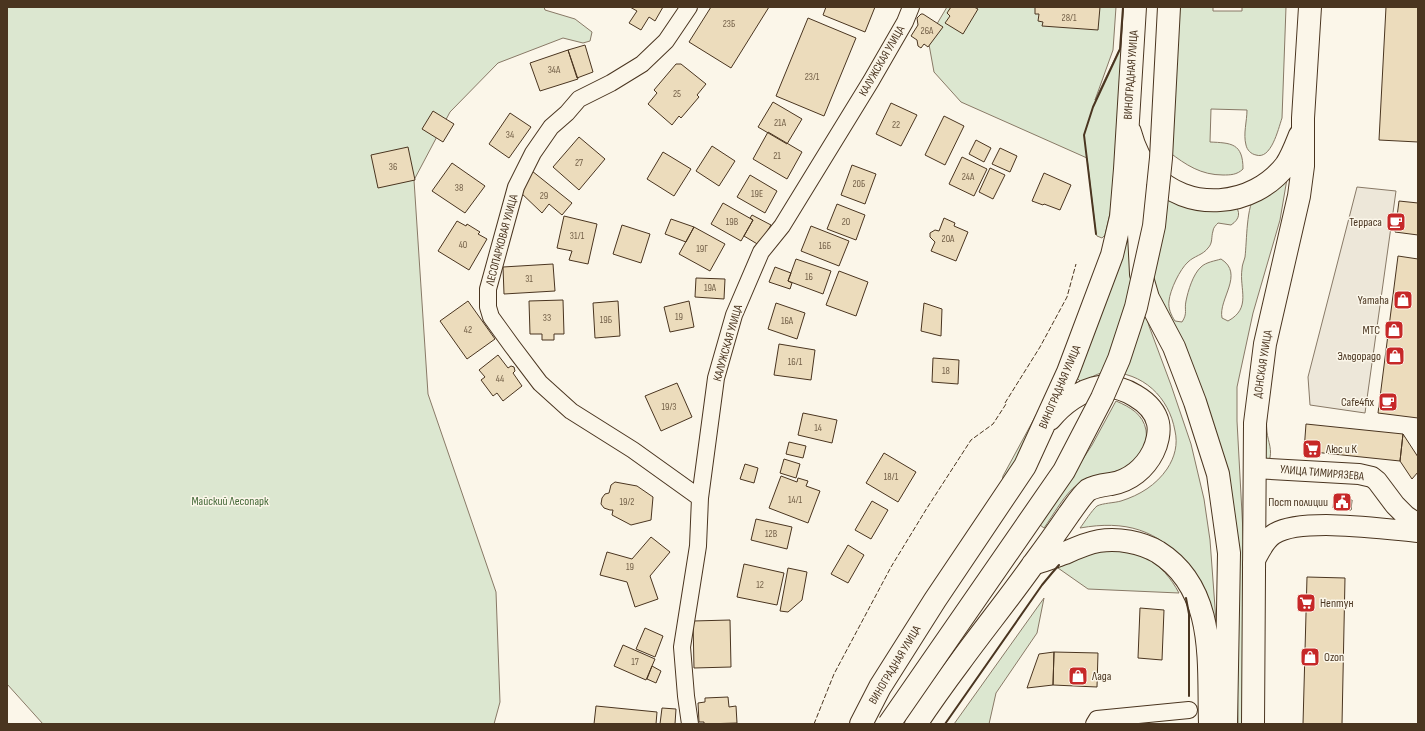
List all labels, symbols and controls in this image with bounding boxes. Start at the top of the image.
house number: 28/1 [1062,12,1077,24]
house number: 23Б [723,18,736,30]
street label: КАЛУЖСКАЯ УЛИЦА [856,22,909,99]
house number: 26А [921,25,934,37]
street label: ВИНОГРАДНАЯ УЛИЦА [1120,29,1142,120]
house number: 34А [548,64,561,76]
house number: 23/1 [805,71,820,83]
house number: 25 [673,88,681,100]
house number: 21А [774,117,787,129]
house number: 22 [892,119,900,131]
house number: 34 [506,129,514,141]
house number: 21 [773,150,781,162]
house number: 27 [575,157,583,169]
house number: 36 [389,161,397,173]
house number: 24А [962,171,975,183]
house number: 20Б [853,178,866,190]
house number: 38 [455,182,463,194]
house number: 19Е [751,188,763,200]
house number: 29 [540,190,548,202]
street label: ЛЕСОПАРКОВАЯ УЛИЦА [482,192,522,288]
cafe icon: Терраса [1385,211,1407,233]
place label: Терраса [1349,215,1382,230]
house number: 19В [726,216,739,228]
house number: 20 [842,216,850,228]
house number: 31/1 [570,230,585,242]
house number: 20А [942,233,955,245]
house number: 40 [459,239,467,251]
house number: 16Б [819,240,832,252]
house number: 19Г [696,243,708,255]
house number: 16 [805,271,813,283]
house number: 31 [525,273,533,285]
house number: 19А [704,282,717,294]
shop icon: Yamaha [1392,289,1414,311]
place label: Yamaha [1358,293,1389,308]
street label: КАЛУЖСКАЯ УЛИЦА [710,302,746,383]
house number: 19 [675,311,683,323]
house number: 33 [543,312,551,324]
house number: 19Б [600,314,613,326]
house number: 16А [781,315,794,327]
shop icon: МТС [1383,319,1405,341]
place label: МТС [1362,323,1380,338]
house number: 42 [464,324,472,336]
street label: ДОНСКАЯ УЛИЦА [1250,328,1276,399]
street label: ВИНОГРАДНАЯ УЛИЦА [1036,342,1085,431]
shop icon: Эльдорадо [1384,345,1406,367]
place label: Эльдорадо [1337,349,1381,364]
house number: 16/1 [788,356,803,368]
house number: 18 [942,365,950,377]
house number: 44 [496,373,504,385]
cafe icon: Cafe4fix [1377,391,1399,413]
place label: Cafe4fix [1341,395,1374,410]
house number: 19/3 [661,401,677,413]
house number: 14 [814,422,822,434]
supermarket icon: Люс и К [1301,438,1323,460]
place label: Люс и К [1325,442,1358,457]
street label: УЛИЦА ТИМИРЯЗЕВА [1279,462,1366,484]
house number: 18/1 [884,471,899,483]
public building icon: Пост полиции [1331,491,1353,513]
park label: Майский Лесопарк [191,494,269,509]
house number: 14/1 [788,494,803,506]
place label: Пост полиции [1268,495,1328,510]
house number: 19/2 [620,496,634,508]
house number: 12В [765,528,778,540]
house number: 19 [626,561,634,573]
house number: 12 [756,579,764,591]
supermarket icon: Нептун [1295,592,1317,614]
place label: Нептун [1320,596,1353,611]
street label: ВИНОГРАДНАЯ УЛИЦА [866,622,925,707]
shop icon: Ozon [1299,646,1321,668]
place label: Ozon [1324,650,1344,665]
house number: 17 [631,656,639,668]
shop icon: Лада [1067,665,1089,687]
place label: Лада [1091,669,1112,684]

